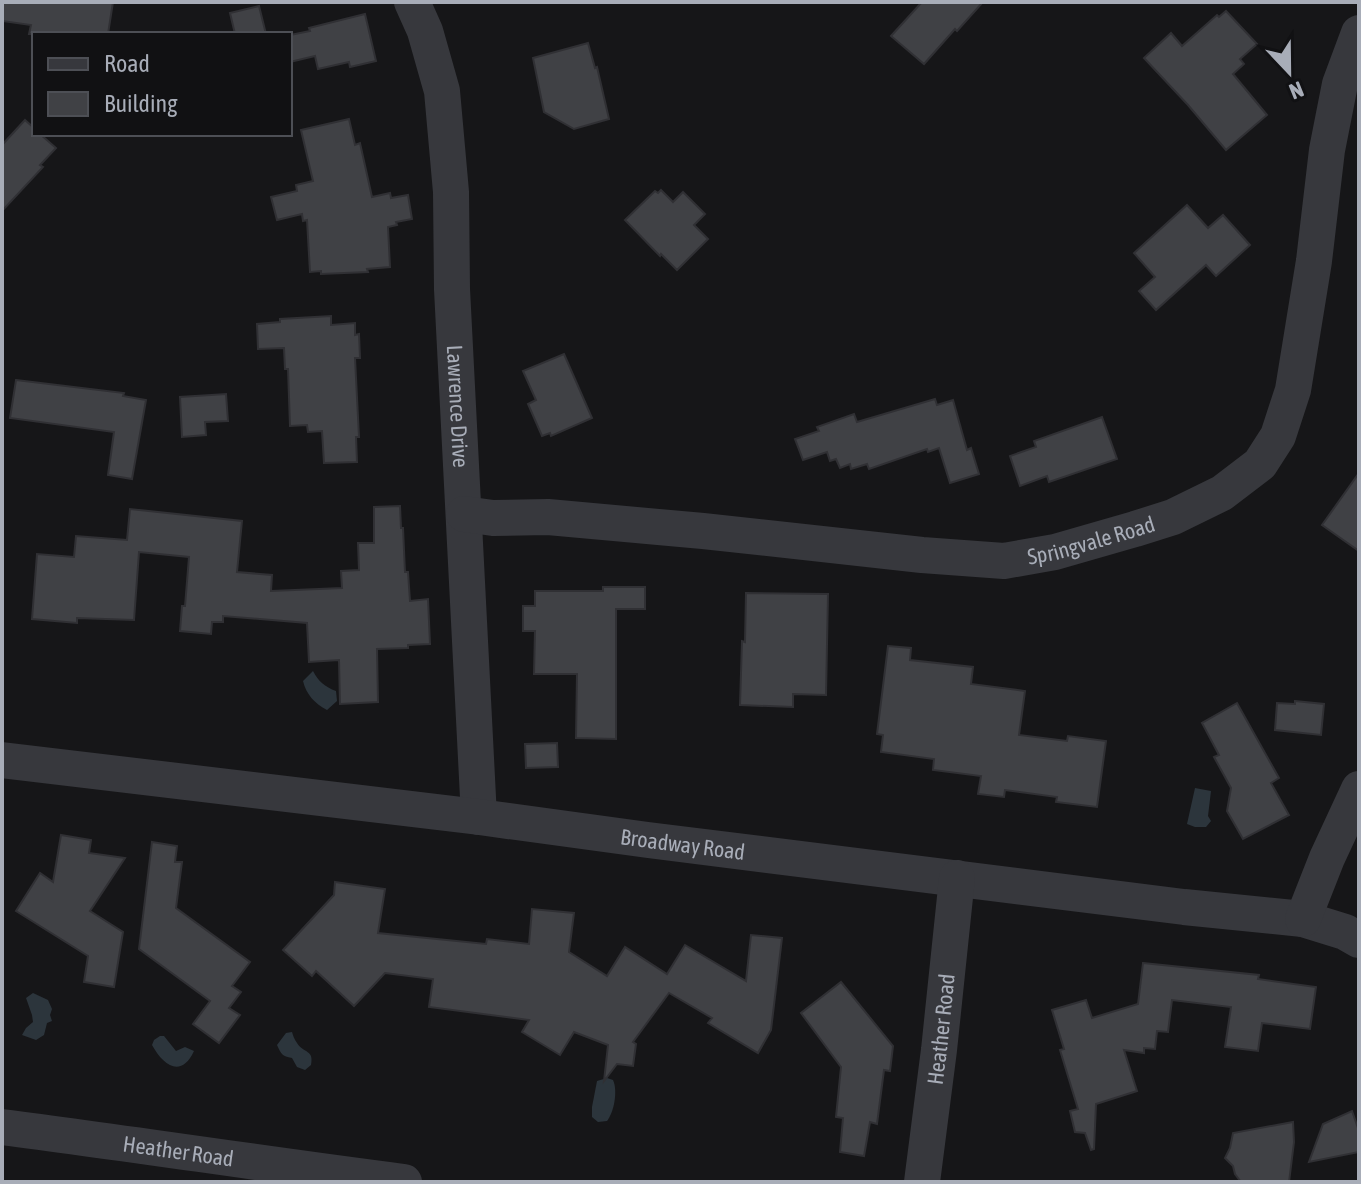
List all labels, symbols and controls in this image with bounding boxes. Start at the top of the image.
legend [32,32,292,136]
north arrow [1249,32,1329,112]
text: Road [104,50,150,77]
text: N [1286,76,1307,105]
text: Building [104,90,178,117]
street label: Lawrence Drive [442,344,474,468]
street label: Springvale Road [1025,511,1158,570]
street label: Broadway Road [619,823,747,865]
street label: Heather Road [922,972,960,1086]
street label: Heather Road [121,1130,235,1172]

